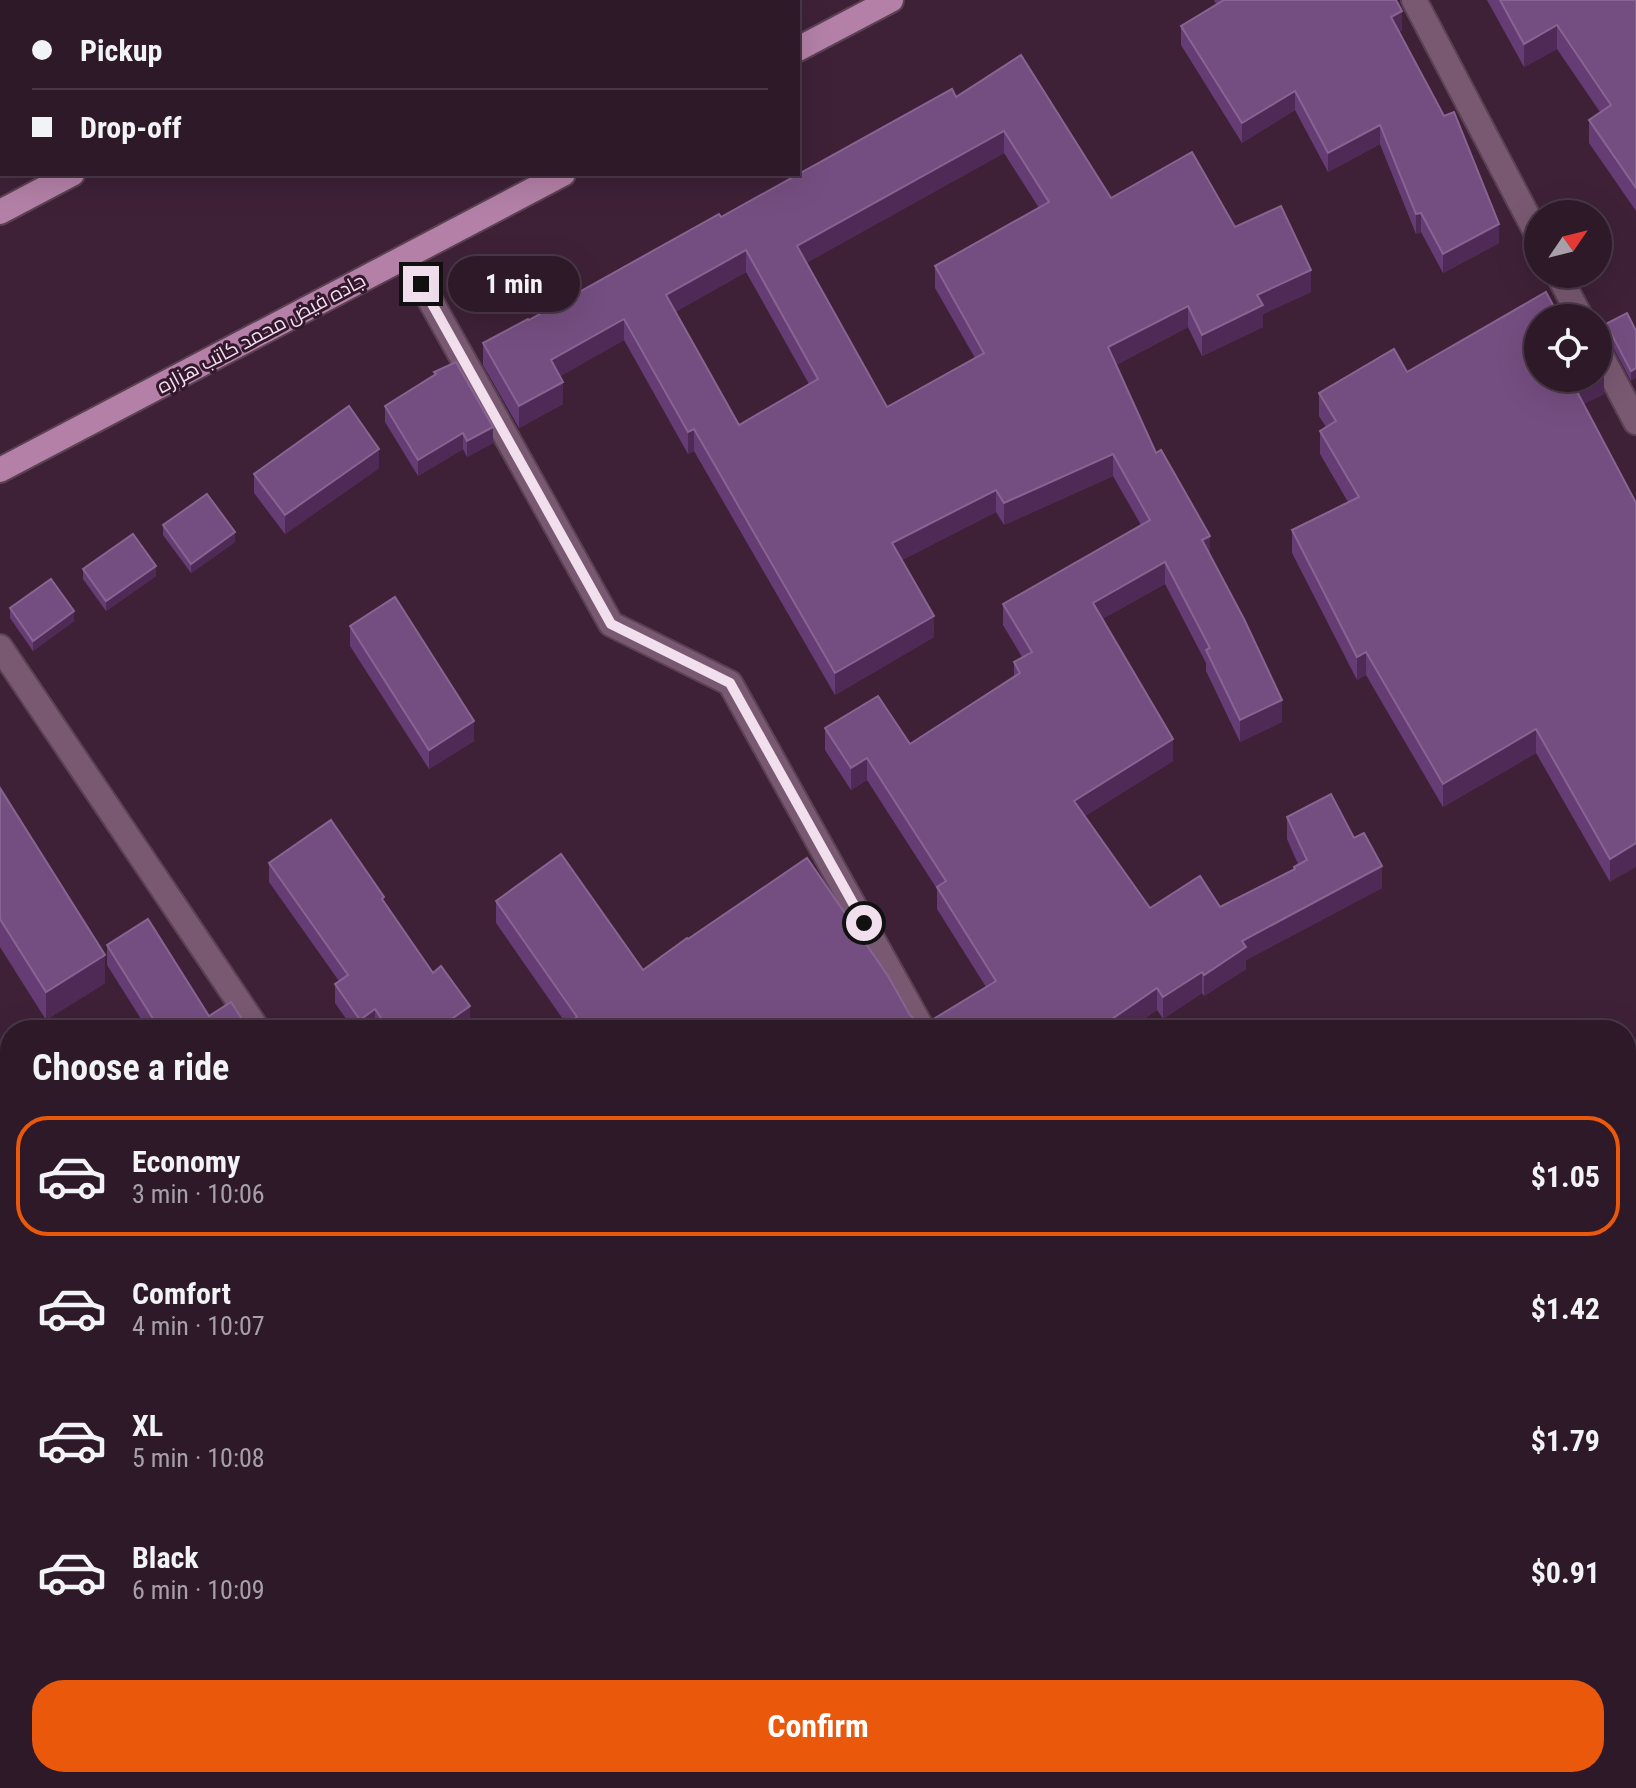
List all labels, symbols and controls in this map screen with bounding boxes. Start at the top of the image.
text: Pickup [80,33,162,68]
text: Drop-off [80,110,182,145]
north arrow [1524,200,1612,288]
map controls [1524,200,1612,392]
callout: 1 min [449,256,581,312]
route end [403,266,439,302]
street label: جاده فیض محمد کاتب هزاره [153,268,370,399]
text: 1 min [485,269,543,299]
button: locate [1524,304,1612,392]
route start [846,905,882,941]
text: Choose a ride [32,1047,229,1089]
icon: car [36,1140,108,1212]
text: Economy [132,1144,240,1179]
text: $1.05 [1531,1159,1600,1194]
text: 3 min · 10:06 [132,1179,265,1209]
icon: car [36,1272,108,1344]
text: Comfort [132,1276,231,1311]
text: $1.42 [1531,1291,1600,1326]
text: 4 min · 10:07 [132,1311,265,1341]
icon: car [36,1404,108,1476]
text: XL [132,1408,163,1443]
text: $1.79 [1531,1423,1600,1458]
text: 5 min · 10:08 [132,1443,265,1473]
icon: car [36,1536,108,1608]
text: Black [132,1540,199,1575]
text: $0.91 [1531,1555,1600,1590]
text: 6 min · 10:09 [132,1575,265,1605]
button: Confirm [32,1680,1604,1772]

